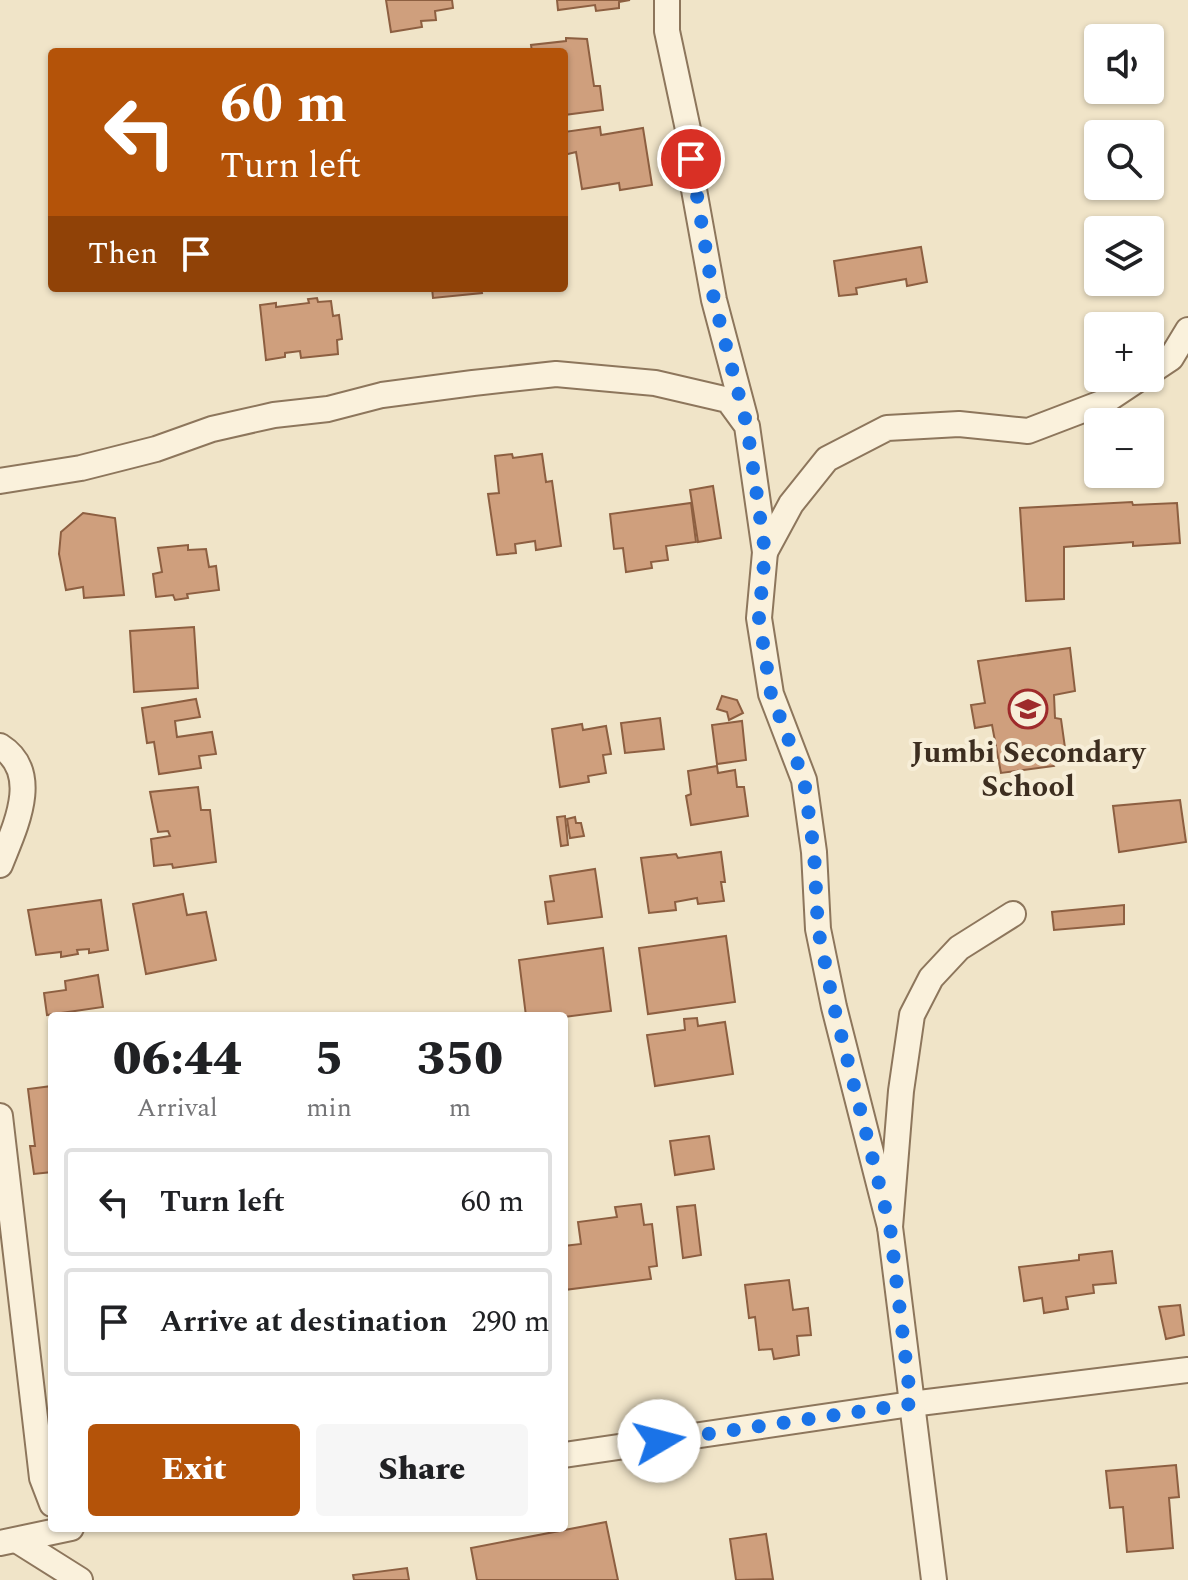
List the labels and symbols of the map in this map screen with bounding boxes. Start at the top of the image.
pin [657,125,725,193]
school or university icon: Jumbi Secondary School [1007,688,1049,730]
place label: Jumbi Secondary School [911,730,1147,810]
position arrow [617,1399,701,1483]

